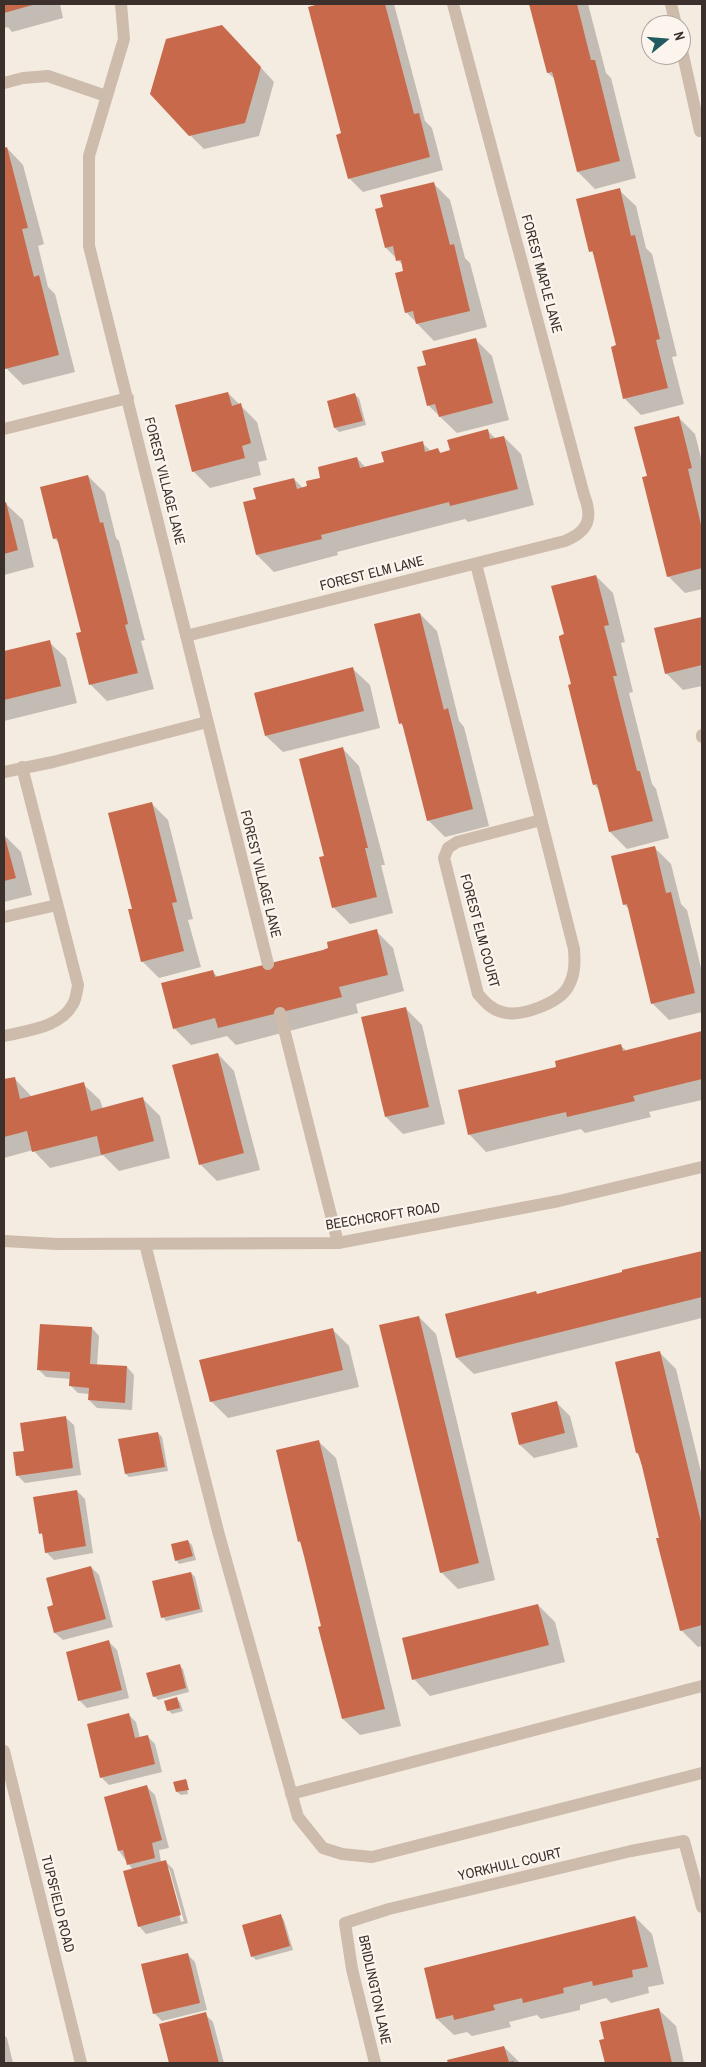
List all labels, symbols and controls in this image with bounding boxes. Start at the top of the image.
north arrow [641,15,691,65]
text: N [670,29,689,42]
street label: FOREST MAPLE LANE [517,213,565,335]
street label: FOREST VILLAGE LANE [140,416,188,546]
street label: FOREST ELM LANE [318,553,426,595]
street label: FOREST VILLAGE LANE [236,809,284,939]
street label: FOREST ELM COURT [456,872,502,990]
street label: BEECHCROFT ROAD [325,1200,441,1234]
street label: YORKHULL COURT [457,1845,563,1885]
street label: TUPSFIELD ROAD [37,1854,77,1954]
street label: BRIDLINGTON LANE [354,1934,394,2046]

